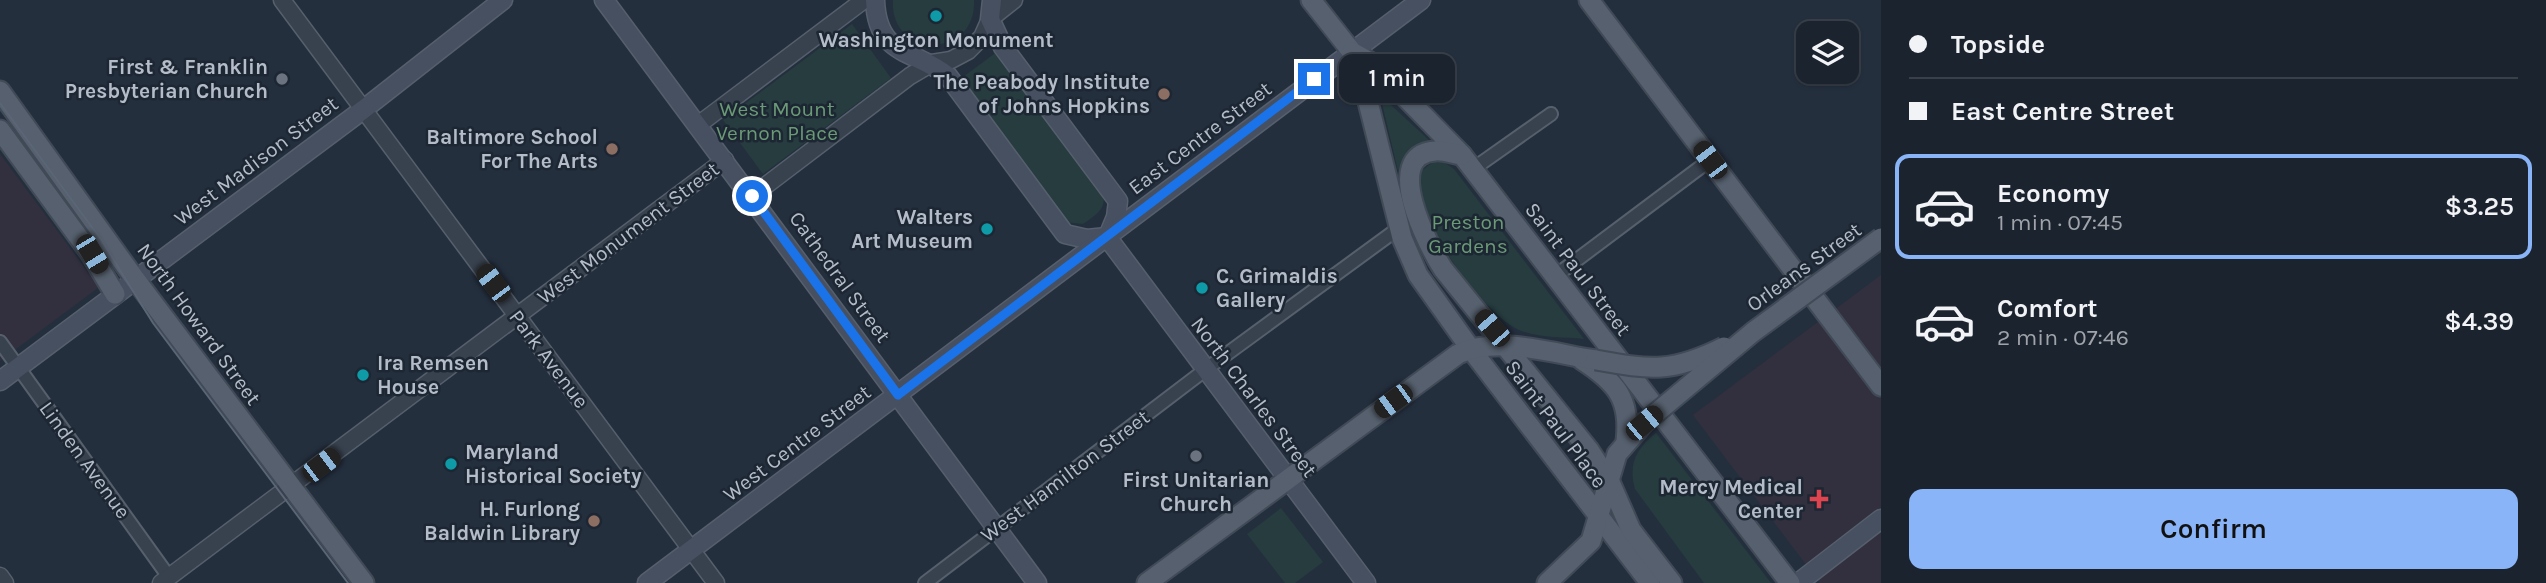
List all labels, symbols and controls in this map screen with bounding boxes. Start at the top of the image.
marker: Washington Monument [928,8,944,24]
map controls [1796,21,1859,84]
button: layers [1796,21,1859,84]
place label: Washington Monument [818,28,1054,52]
text: Topside [1951,29,2045,60]
place label: First & Franklin Presbyterian Church [65,55,268,103]
callout: 1 min [1338,55,1454,104]
route end [1298,63,1330,95]
text: 1 min [1368,65,1426,92]
place label: The Peabody Institute of Johns Hopkins [934,70,1150,118]
marker: First & Franklin Presbyterian Church [274,71,290,87]
street label: East Centre Street [1124,76,1276,199]
marker: The Peabody Institute of Johns Hopkins [1156,86,1172,102]
street label: West Madison Street [169,92,343,230]
text: East Centre Street [1951,96,2174,127]
park label: West Mount Vernon Place [716,97,838,145]
place label: Baltimore School For The Arts [426,125,598,173]
car [1689,137,1732,183]
marker: Baltimore School For The Arts [604,141,620,157]
street label: West Monument Street [532,157,724,309]
icon: car [1913,175,1976,238]
text: Economy [1997,178,2109,209]
route start [736,180,768,212]
text: $3.25 [2445,191,2514,222]
street label: Saint Paul Street [1520,198,1636,340]
place label: Walters Art Museum [851,205,973,253]
street label: Cathedral Street [784,207,896,347]
text: 1 min · 07:45 [1997,209,2123,236]
park label: Preston Gardens [1428,210,1508,258]
street label: Orleans Street [1742,217,1866,317]
marker: Walters Art Museum [979,221,995,237]
car [73,231,112,277]
street label: North Howard Street [132,238,266,410]
car [472,260,515,306]
place label: C. Grimaldis Gallery [1216,264,1338,312]
marker: C. Grimaldis Gallery [1194,280,1210,296]
icon: car [1913,290,1976,353]
text: Comfort [1997,293,2098,324]
street label: Park Avenue [504,305,594,413]
car [1471,305,1514,351]
text: $4.39 [2444,306,2514,337]
street label: North Charles Street [1186,312,1322,482]
text: 2 min · 07:46 [1997,324,2129,351]
place label: Ira Remsen House [377,351,489,399]
street label: Saint Paul Place [1500,355,1612,493]
marker: Ira Remsen House [355,367,371,383]
street label: West Centre Street [719,380,875,506]
car [1370,380,1417,422]
street label: Linden Avenue [35,397,135,523]
car [1622,401,1667,445]
street label: West Hamilton Street [976,405,1154,547]
place label: Maryland Historical Society [465,440,642,488]
car [298,444,345,486]
marker: First Unitarian Church [1188,448,1204,464]
marker: Maryland Historical Society [443,456,459,472]
place label: First Unitarian Church [1123,468,1269,516]
place label: Mercy Medical Center [1659,475,1804,523]
marker: Mercy Medical Center [1809,489,1829,509]
button: Confirm [1909,489,2518,569]
place label: H. Furlong Baldwin Library [424,497,580,545]
marker: H. Furlong Baldwin Library [586,513,602,529]

